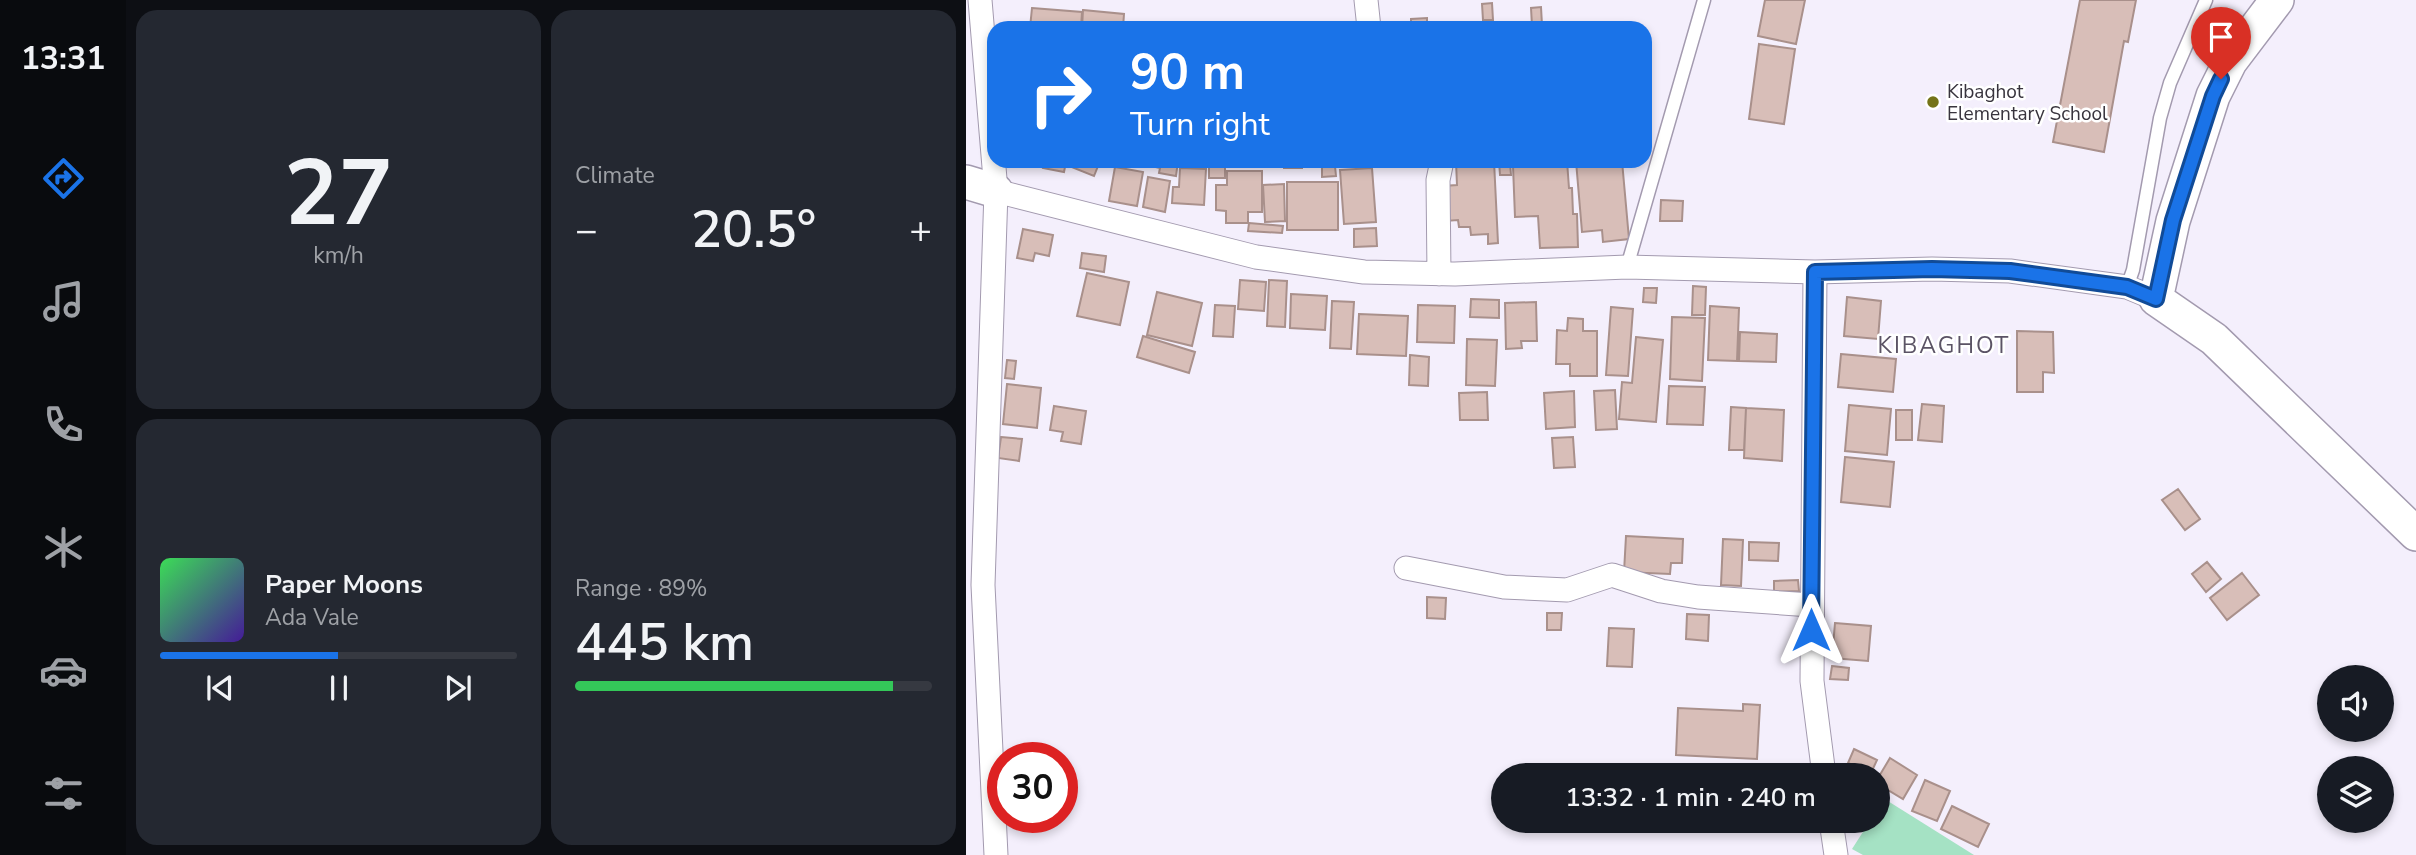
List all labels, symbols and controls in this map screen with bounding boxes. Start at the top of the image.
pin [2191,7,2251,79]
icon: arrive [2202,18,2240,56]
text: 13:31 [21,37,105,80]
text: 90 m [1130,39,1245,106]
icon: right [1015,49,1106,140]
place label: Kibaghot Elementary School [1947,79,2108,127]
marker: Kibaghot Elementary School [1925,94,1941,110]
text: Turn right [1130,103,1270,146]
text: 27 [284,132,393,256]
icon: directions [39,154,88,203]
text: Climate [575,160,655,191]
text: 20.5° [691,194,816,265]
text: − [575,205,598,256]
text: + [909,205,932,256]
text: km/h [313,240,364,271]
icon: music [39,277,88,326]
district label: KIBAGHOT [1878,330,2010,361]
icon: phone [39,400,88,449]
icon: climate [39,523,88,572]
text: Paper Moons [265,567,423,602]
text: Range · 89% [575,573,707,604]
position arrow [1774,593,1848,667]
text: Ada Vale [265,602,359,633]
text: 445 km [575,607,754,678]
icon: car [39,646,88,695]
map controls [2317,665,2394,833]
button: sound [2317,665,2394,742]
icon: previous [201,669,239,707]
icon: pause [320,669,358,707]
icon: next [439,669,477,707]
speed limit sign: 30 [987,742,1078,833]
button: layers [2317,756,2394,833]
icon: filters [39,769,88,818]
text: 13:32 · 1 min · 240 m [1565,780,1816,815]

